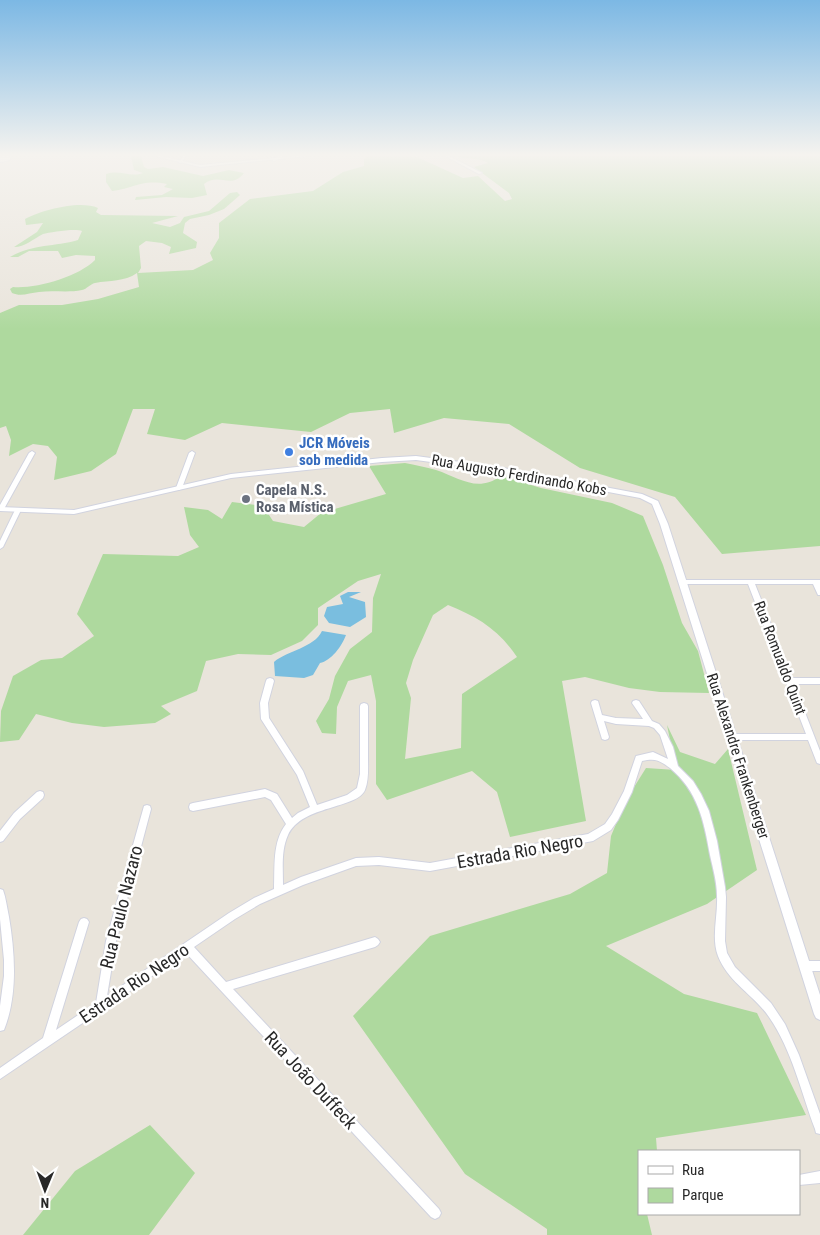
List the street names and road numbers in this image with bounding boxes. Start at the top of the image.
street label: Rua Augusto Ferdinando Kobs [430,451,608,499]
street label: Rua Romualdo Quint [750,599,810,717]
street label: Rua Alexandre Frankenberger [703,671,773,841]
street label: Estrada Rio Negro [455,830,585,872]
street label: Rua Paulo Nazaro [96,843,146,971]
street label: Estrada Rio Negro [75,939,193,1027]
street label: Rua João Duffeck [261,1027,361,1133]

